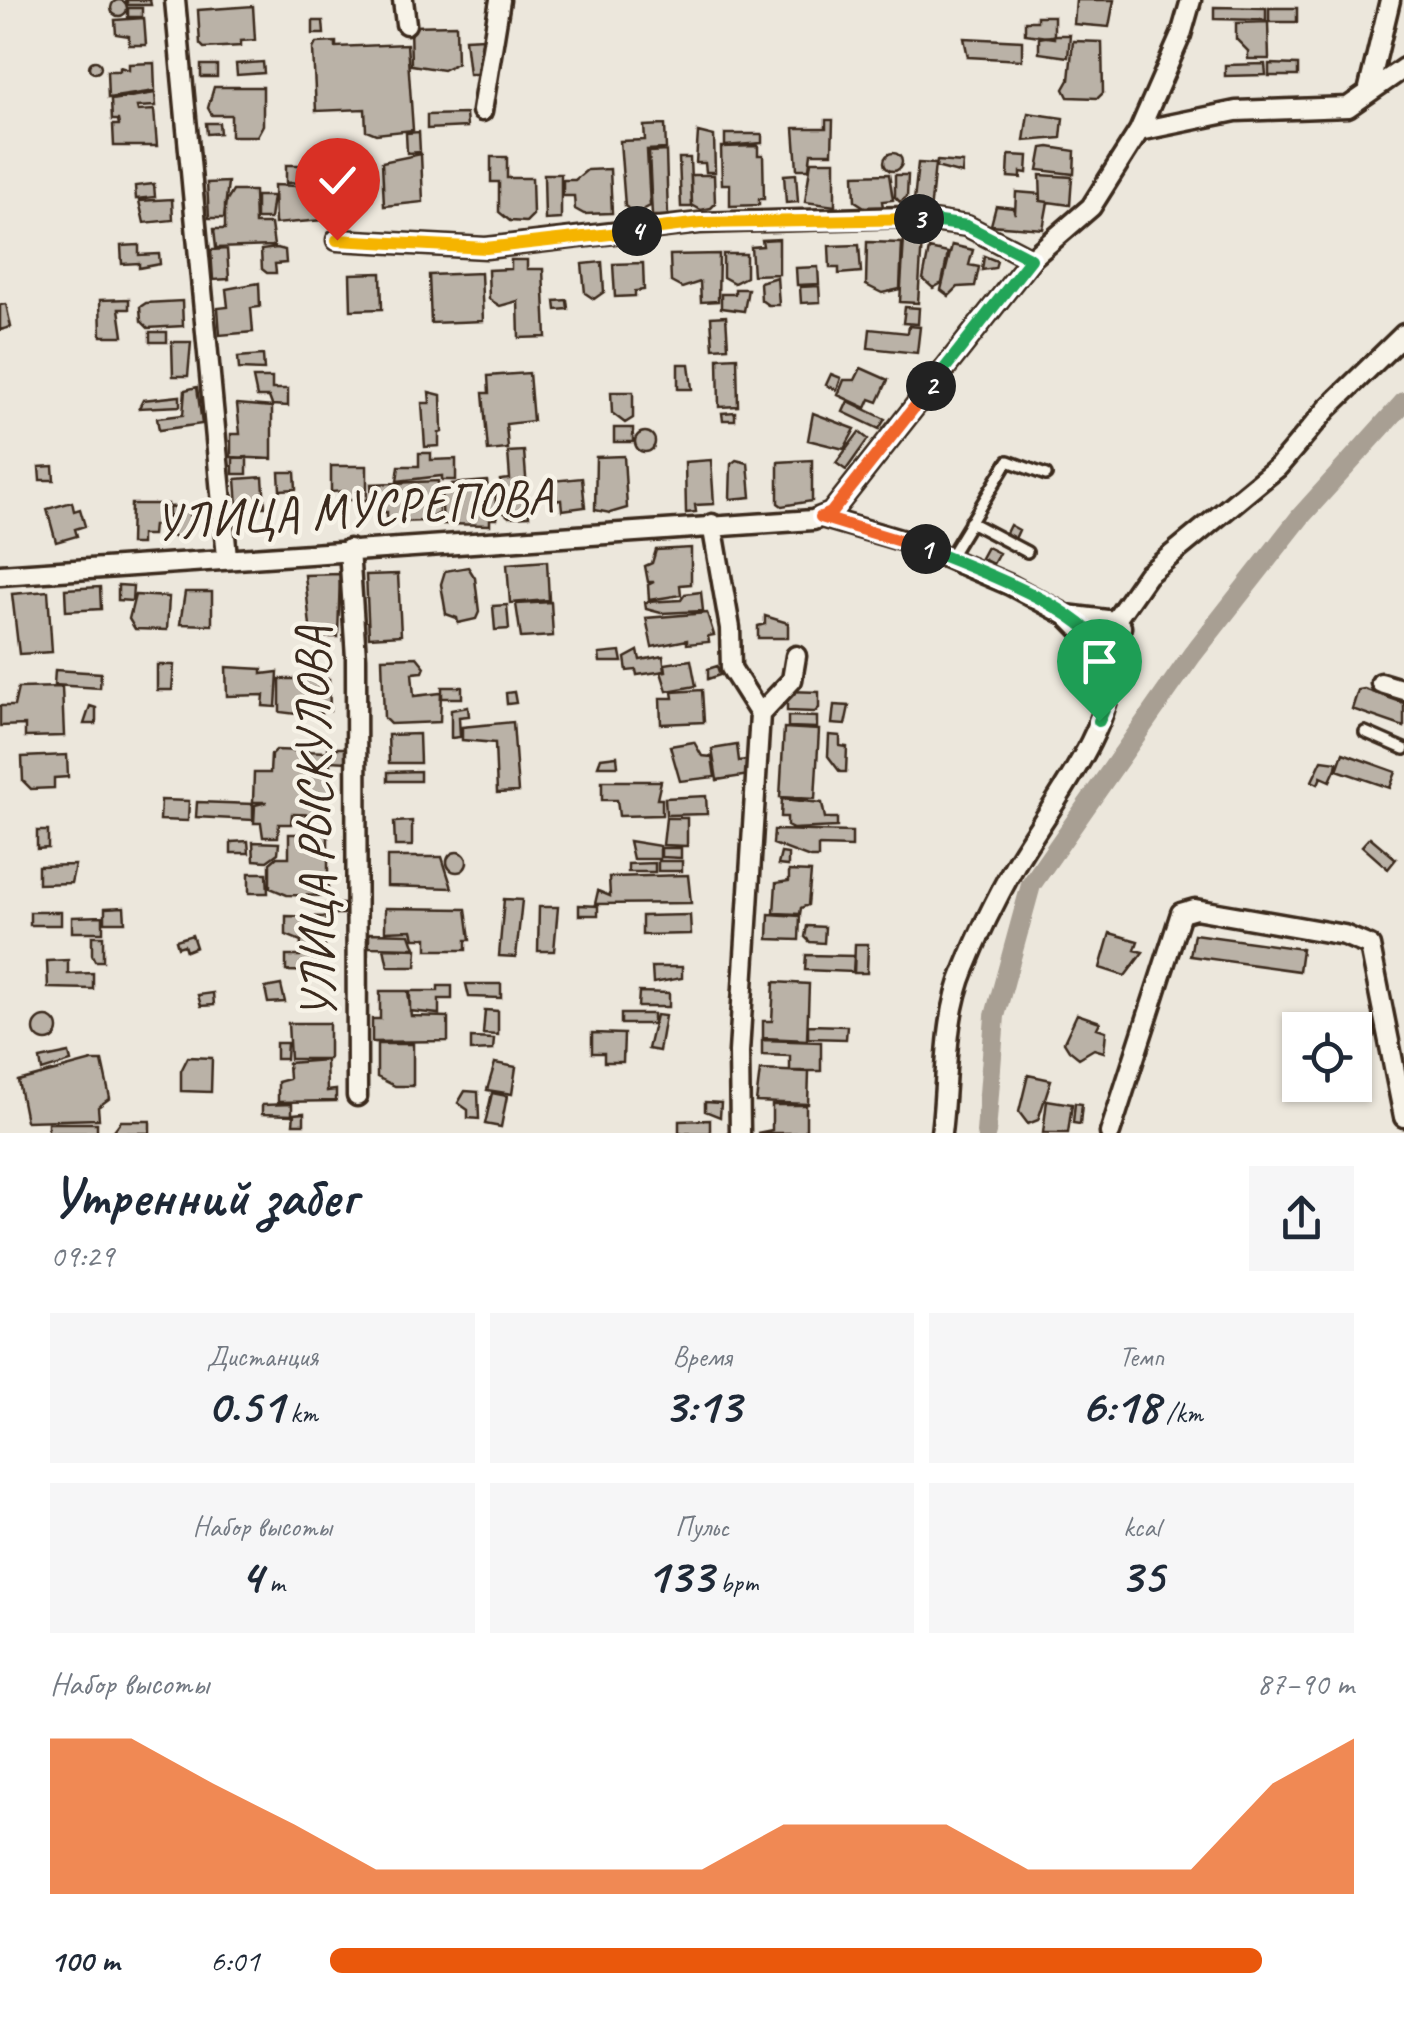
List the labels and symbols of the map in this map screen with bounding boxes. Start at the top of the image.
pin [295,138,380,241]
pin: 3 [894,194,944,244]
pin: 4 [612,206,662,256]
pin: 2 [906,361,956,411]
street label: УЛИЦА МУСРЕПОВА [152,464,556,554]
pin: 1 [901,524,951,574]
pin [1057,619,1142,722]
street label: УЛИЦА РЫСКУЛОВА [280,625,350,1020]

